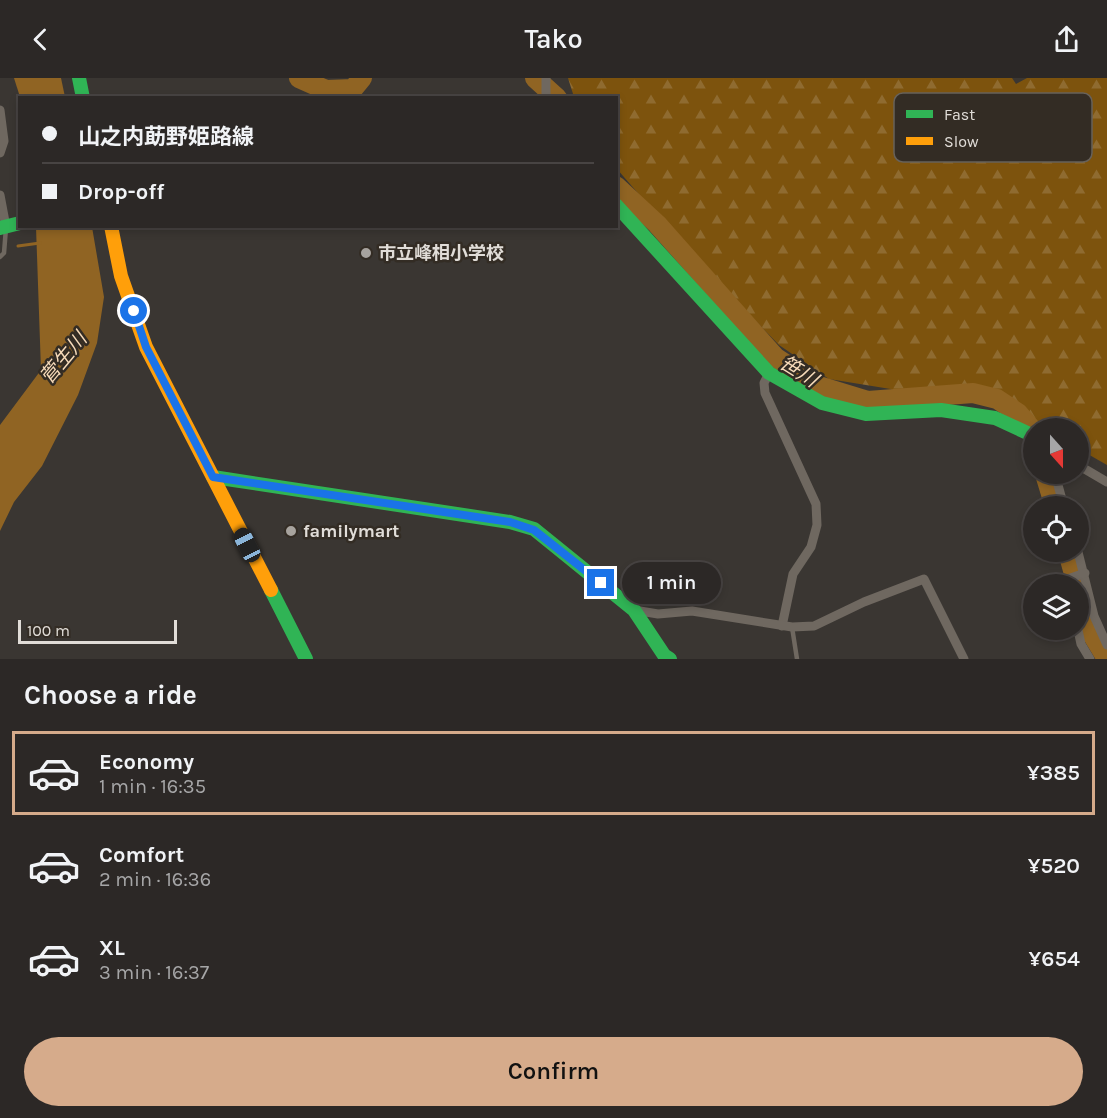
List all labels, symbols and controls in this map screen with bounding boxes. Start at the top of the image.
icon: back [24,23,57,56]
text: Tako [524,23,583,55]
icon: share [1050,23,1083,56]
legend [894,93,1092,162]
text: Fast [944,105,975,124]
text: 山之内莇野姫路線 [78,124,254,150]
text: Slow [944,132,979,151]
text: Drop-off [78,179,164,205]
place label: 市立峰相小学校 [378,242,504,264]
marker: 市立峰相小学校 [359,246,373,260]
route start [120,297,147,324]
water label: 菅生川 [35,326,93,389]
water label: 笹川 [776,351,823,393]
north arrow [1023,418,1089,484]
map controls [1023,418,1089,640]
button: locate [1023,496,1089,562]
place label: familymart [303,520,399,542]
marker: familymart [284,524,298,538]
car [231,525,263,565]
callout: 1 min [622,562,721,604]
route end [587,569,614,596]
text: 1 min [647,571,696,594]
button: layers [1023,574,1089,640]
scale bar [18,617,177,644]
text: 100 m [27,621,70,640]
text: Choose a ride [24,679,197,711]
icon: car [27,746,81,800]
text: Economy [99,749,194,775]
text: ¥385 [1027,760,1080,786]
text: 1 min · 16:35 [99,775,206,798]
icon: car [27,839,81,893]
text: Comfort [99,842,184,868]
text: ¥520 [1028,853,1080,879]
text: 2 min · 16:36 [99,868,211,891]
icon: car [27,932,81,986]
text: XL [99,935,125,961]
text: ¥654 [1029,946,1080,972]
text: 3 min · 16:37 [99,961,209,984]
button: Confirm [24,1037,1083,1106]

